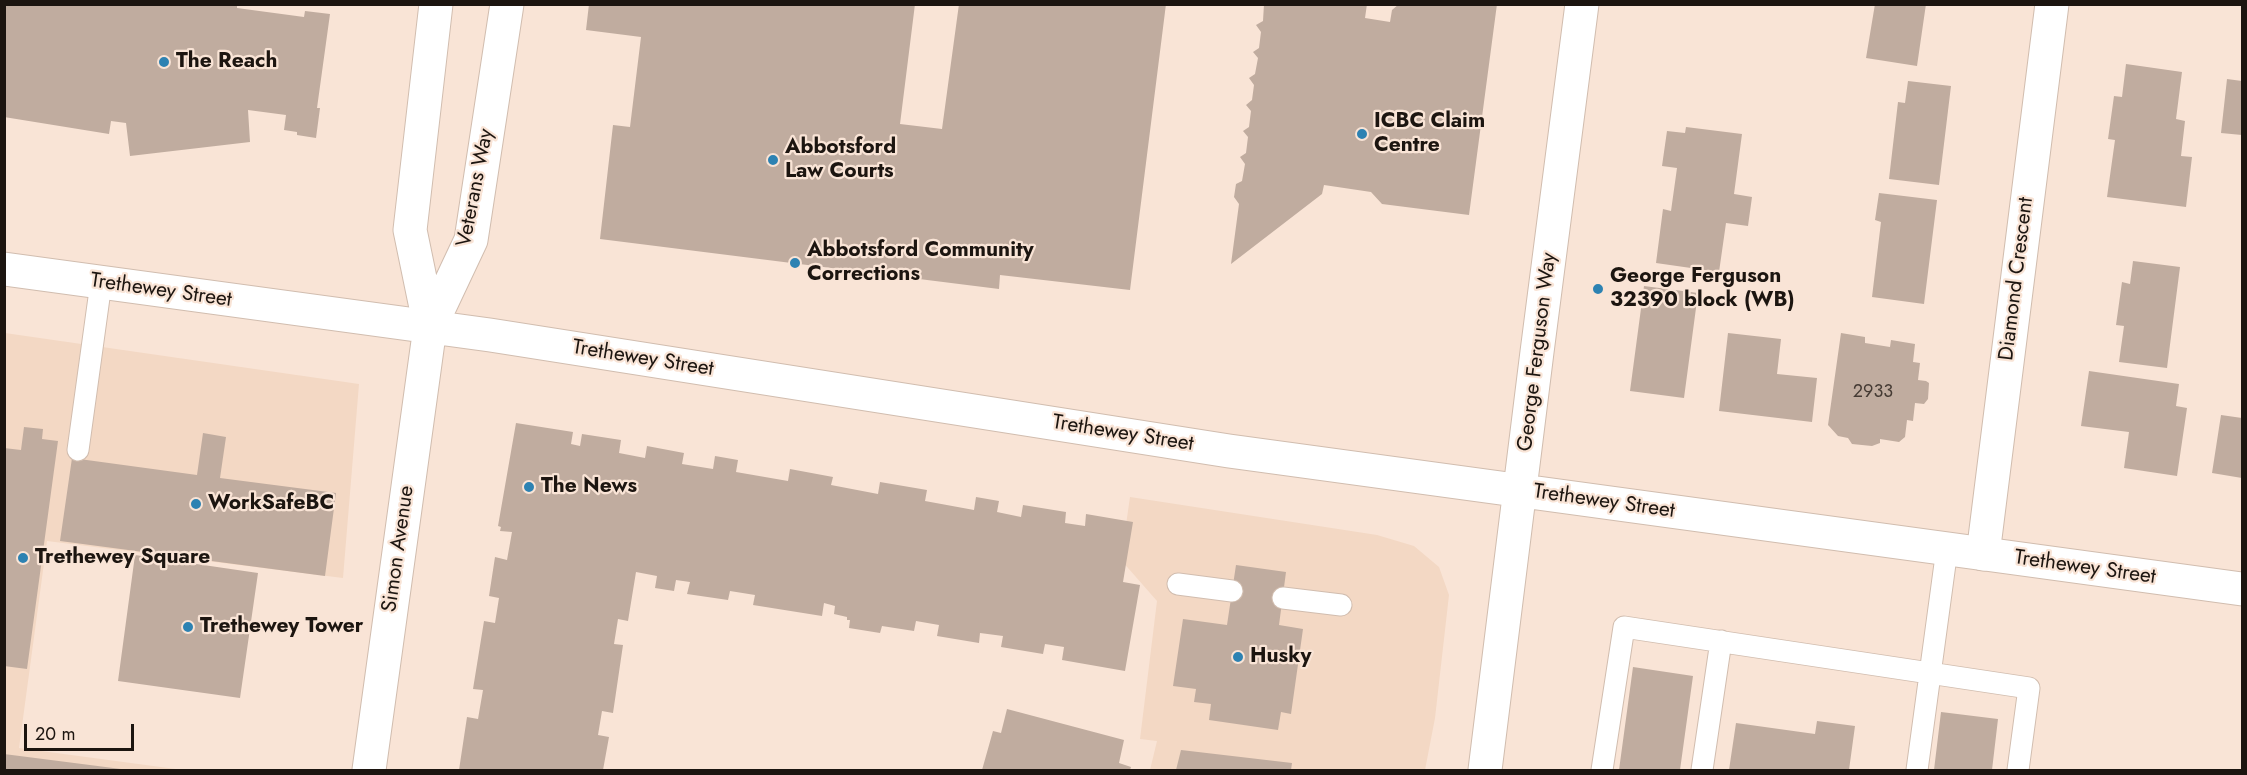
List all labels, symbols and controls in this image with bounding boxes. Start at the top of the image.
place label: The Reach [176,49,277,75]
marker: The Reach [157,55,171,69]
place label: ICBC Claim Centre [1374,109,1485,159]
street label: Veterans Way [452,127,500,249]
marker: ICBC Claim Centre [1355,127,1369,141]
place label: Abbotsford Law Courts [785,135,896,185]
marker: Abbotsford Law Courts [766,153,780,167]
street label: Diamond Crescent [1994,196,2040,362]
place label: Abbotsford Community Corrections [807,238,1034,288]
street label: George Ferguson Way [1513,251,1563,453]
marker: Abbotsford Community Corrections [788,256,802,270]
place label: George Ferguson 32390 block (WB) [1610,264,1795,314]
street label: Trethewey Street [89,269,233,313]
marker: George Ferguson 32390 block (WB) [1591,282,1605,296]
street label: Trethewey Street [571,335,715,383]
house number: 2933 [1853,382,1893,404]
street label: Trethewey Street [1051,410,1195,458]
place label: The News [541,474,637,500]
marker: The News [522,480,536,494]
street label: Trethewey Street [1532,480,1676,524]
street label: Simon Avenue [378,484,420,614]
place label: WorkSafeBC [208,491,334,517]
marker: WorkSafeBC [189,497,203,511]
place label: Trethewey Square [35,545,210,571]
street label: Trethewey Street [2013,546,2157,590]
marker: Trethewey Square [16,551,30,565]
place label: Trethewey Tower [200,614,364,640]
marker: Trethewey Tower [181,620,195,634]
place label: Husky [1250,644,1312,670]
marker: Husky [1231,650,1245,664]
scale bar [27,712,136,750]
text: 20 m [35,721,75,747]

